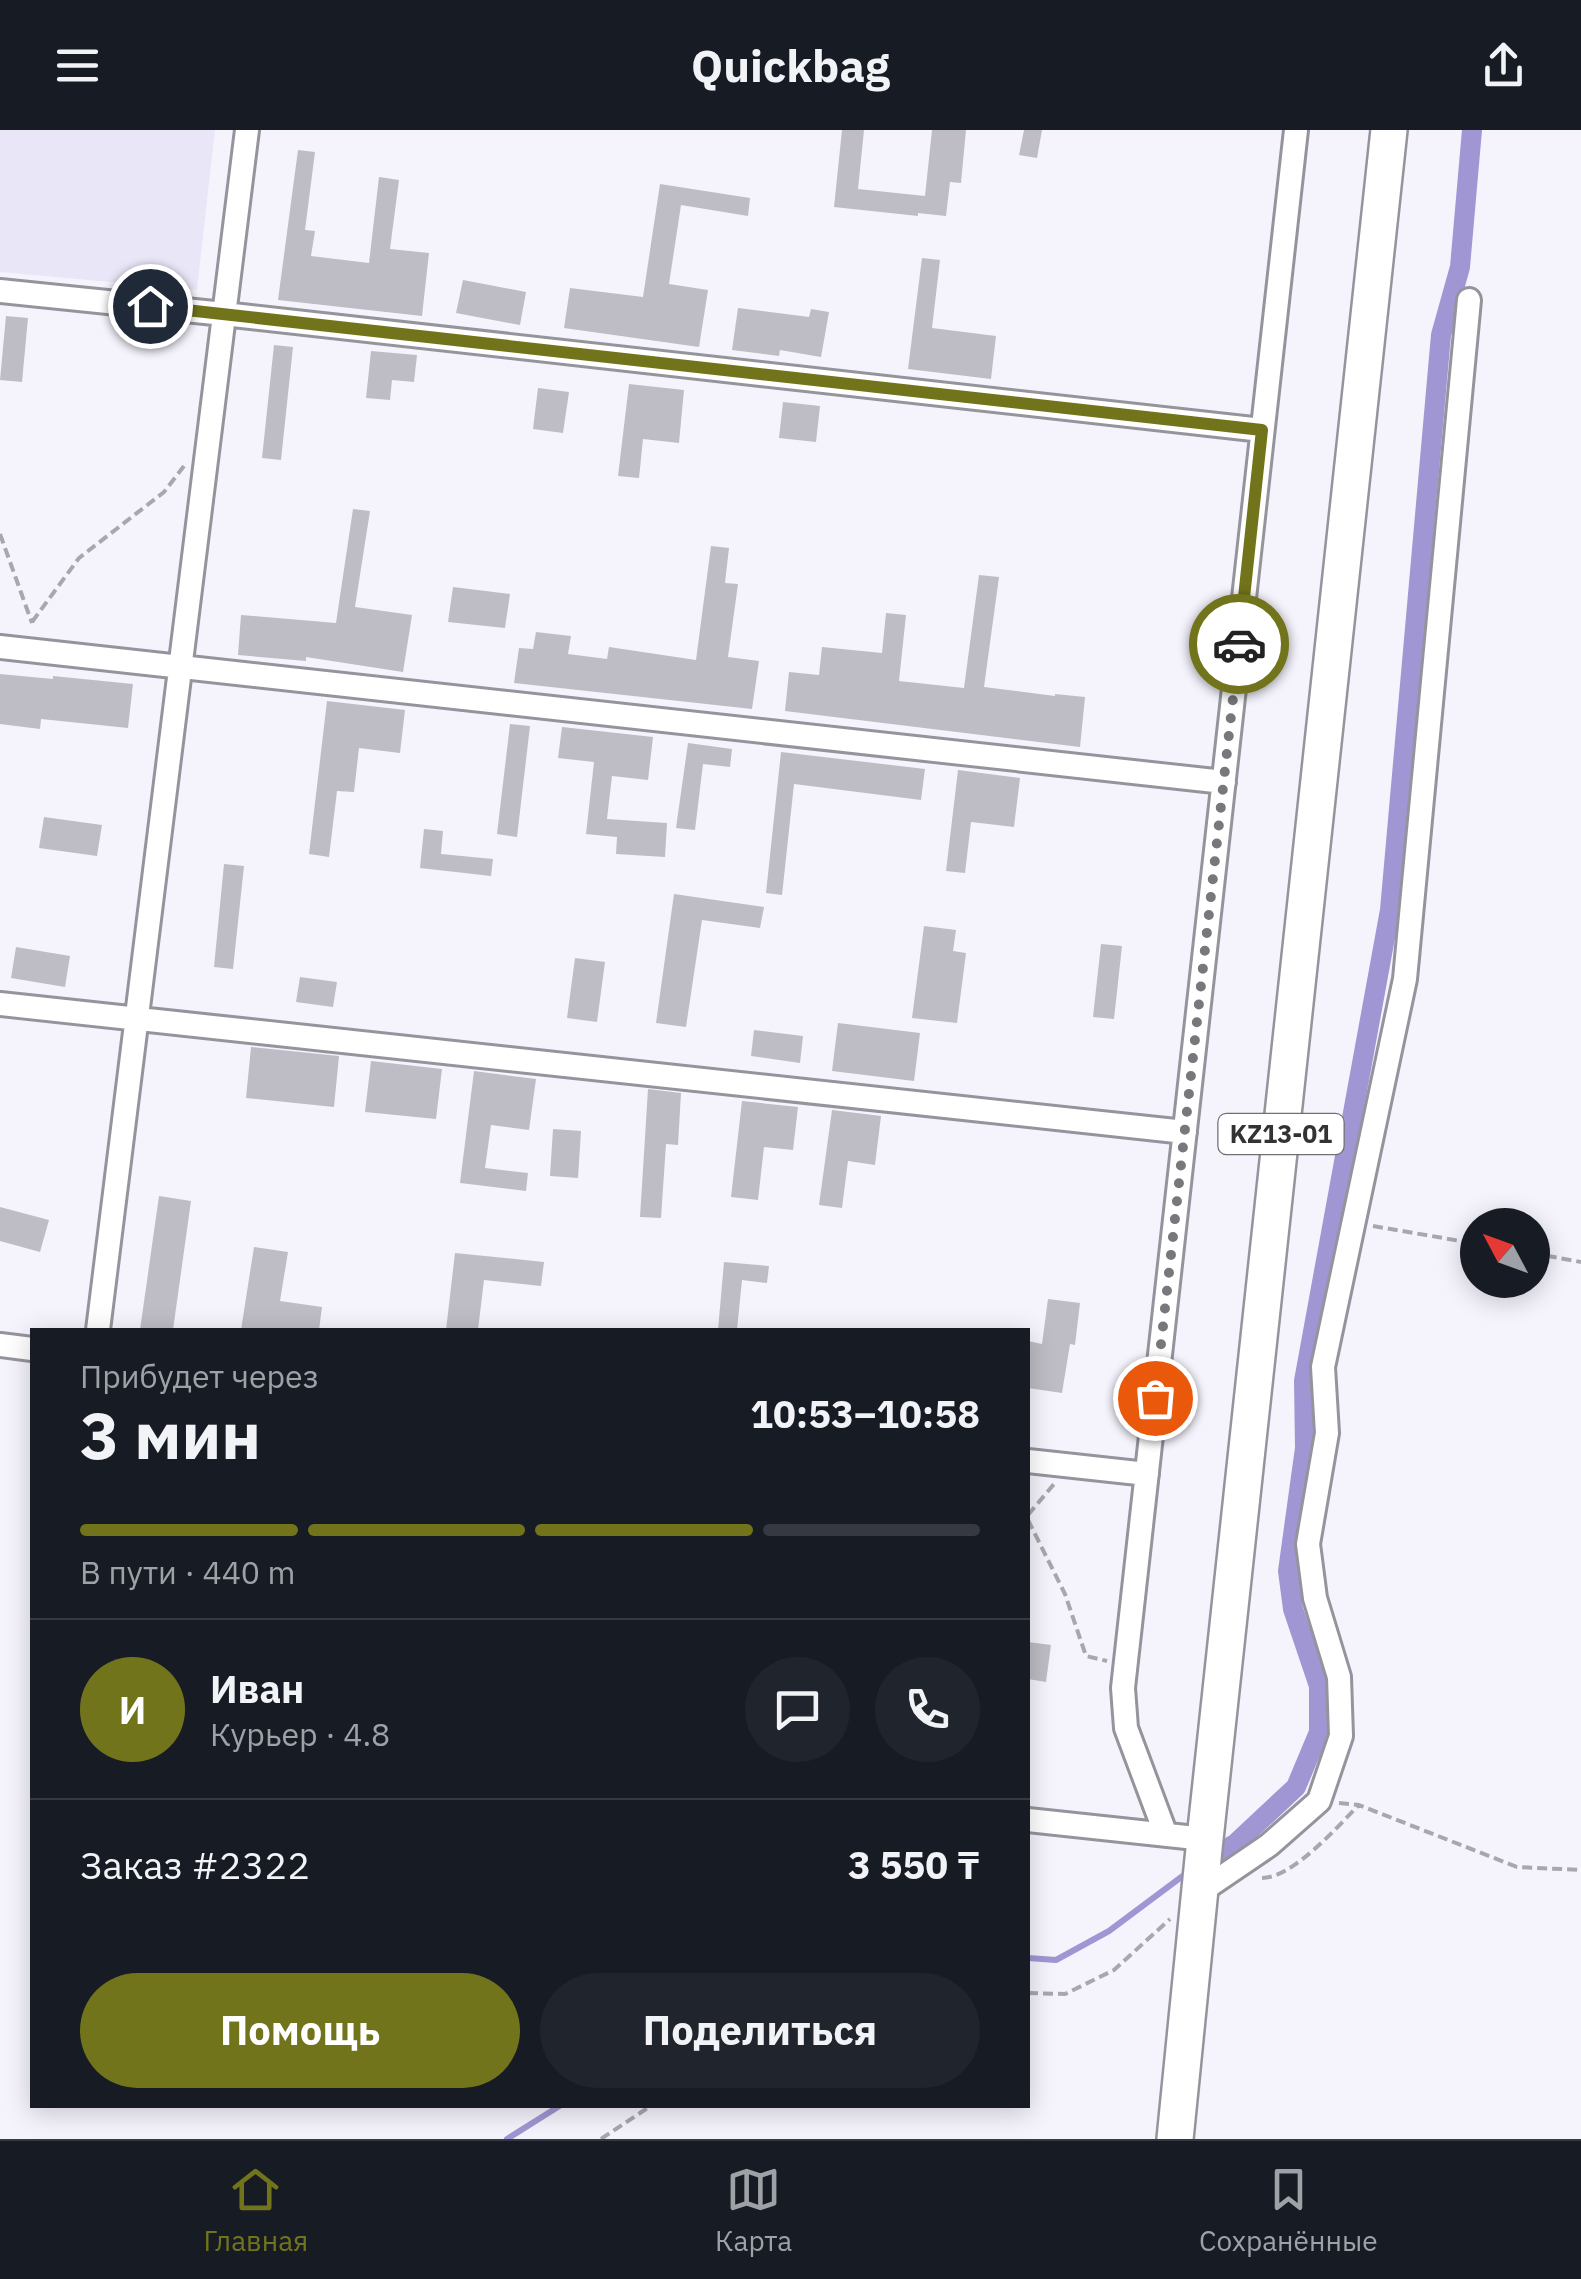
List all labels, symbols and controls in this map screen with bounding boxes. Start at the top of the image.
text: Quickbag [691,36,890,94]
icon: menu [50,38,105,93]
icon: share [1476,38,1531,93]
pin [108,264,193,349]
icon: home [123,279,178,334]
courier [1189,594,1289,694]
icon: car [1212,617,1267,672]
road number: KZ13-01 [1218,1114,1344,1154]
north arrow [1460,1208,1550,1298]
map controls [1460,1208,1550,1298]
text: Прибудет через [80,1355,319,1397]
pin [1113,1356,1198,1441]
icon: bag [1128,1371,1183,1426]
text: 10:53–10:58 [750,1389,980,1438]
text: 3 мин [80,1392,261,1477]
text: В пути · 440 m [80,1551,296,1593]
button: chat [745,1657,850,1762]
button: phone [875,1657,980,1762]
text: Иван [210,1664,304,1713]
text: И [119,1685,146,1734]
text: Курьер · 4.8 [210,1713,390,1755]
text: Заказ #2322 [80,1840,310,1889]
text: 3 550 ₸ [848,1840,980,1889]
button: Помощь [80,1973,520,2088]
button: Поделиться [540,1973,980,2088]
tab: Главная [203,2162,308,2259]
tab: Карта [715,2162,792,2259]
tab: Сохранённые [1199,2162,1378,2259]

